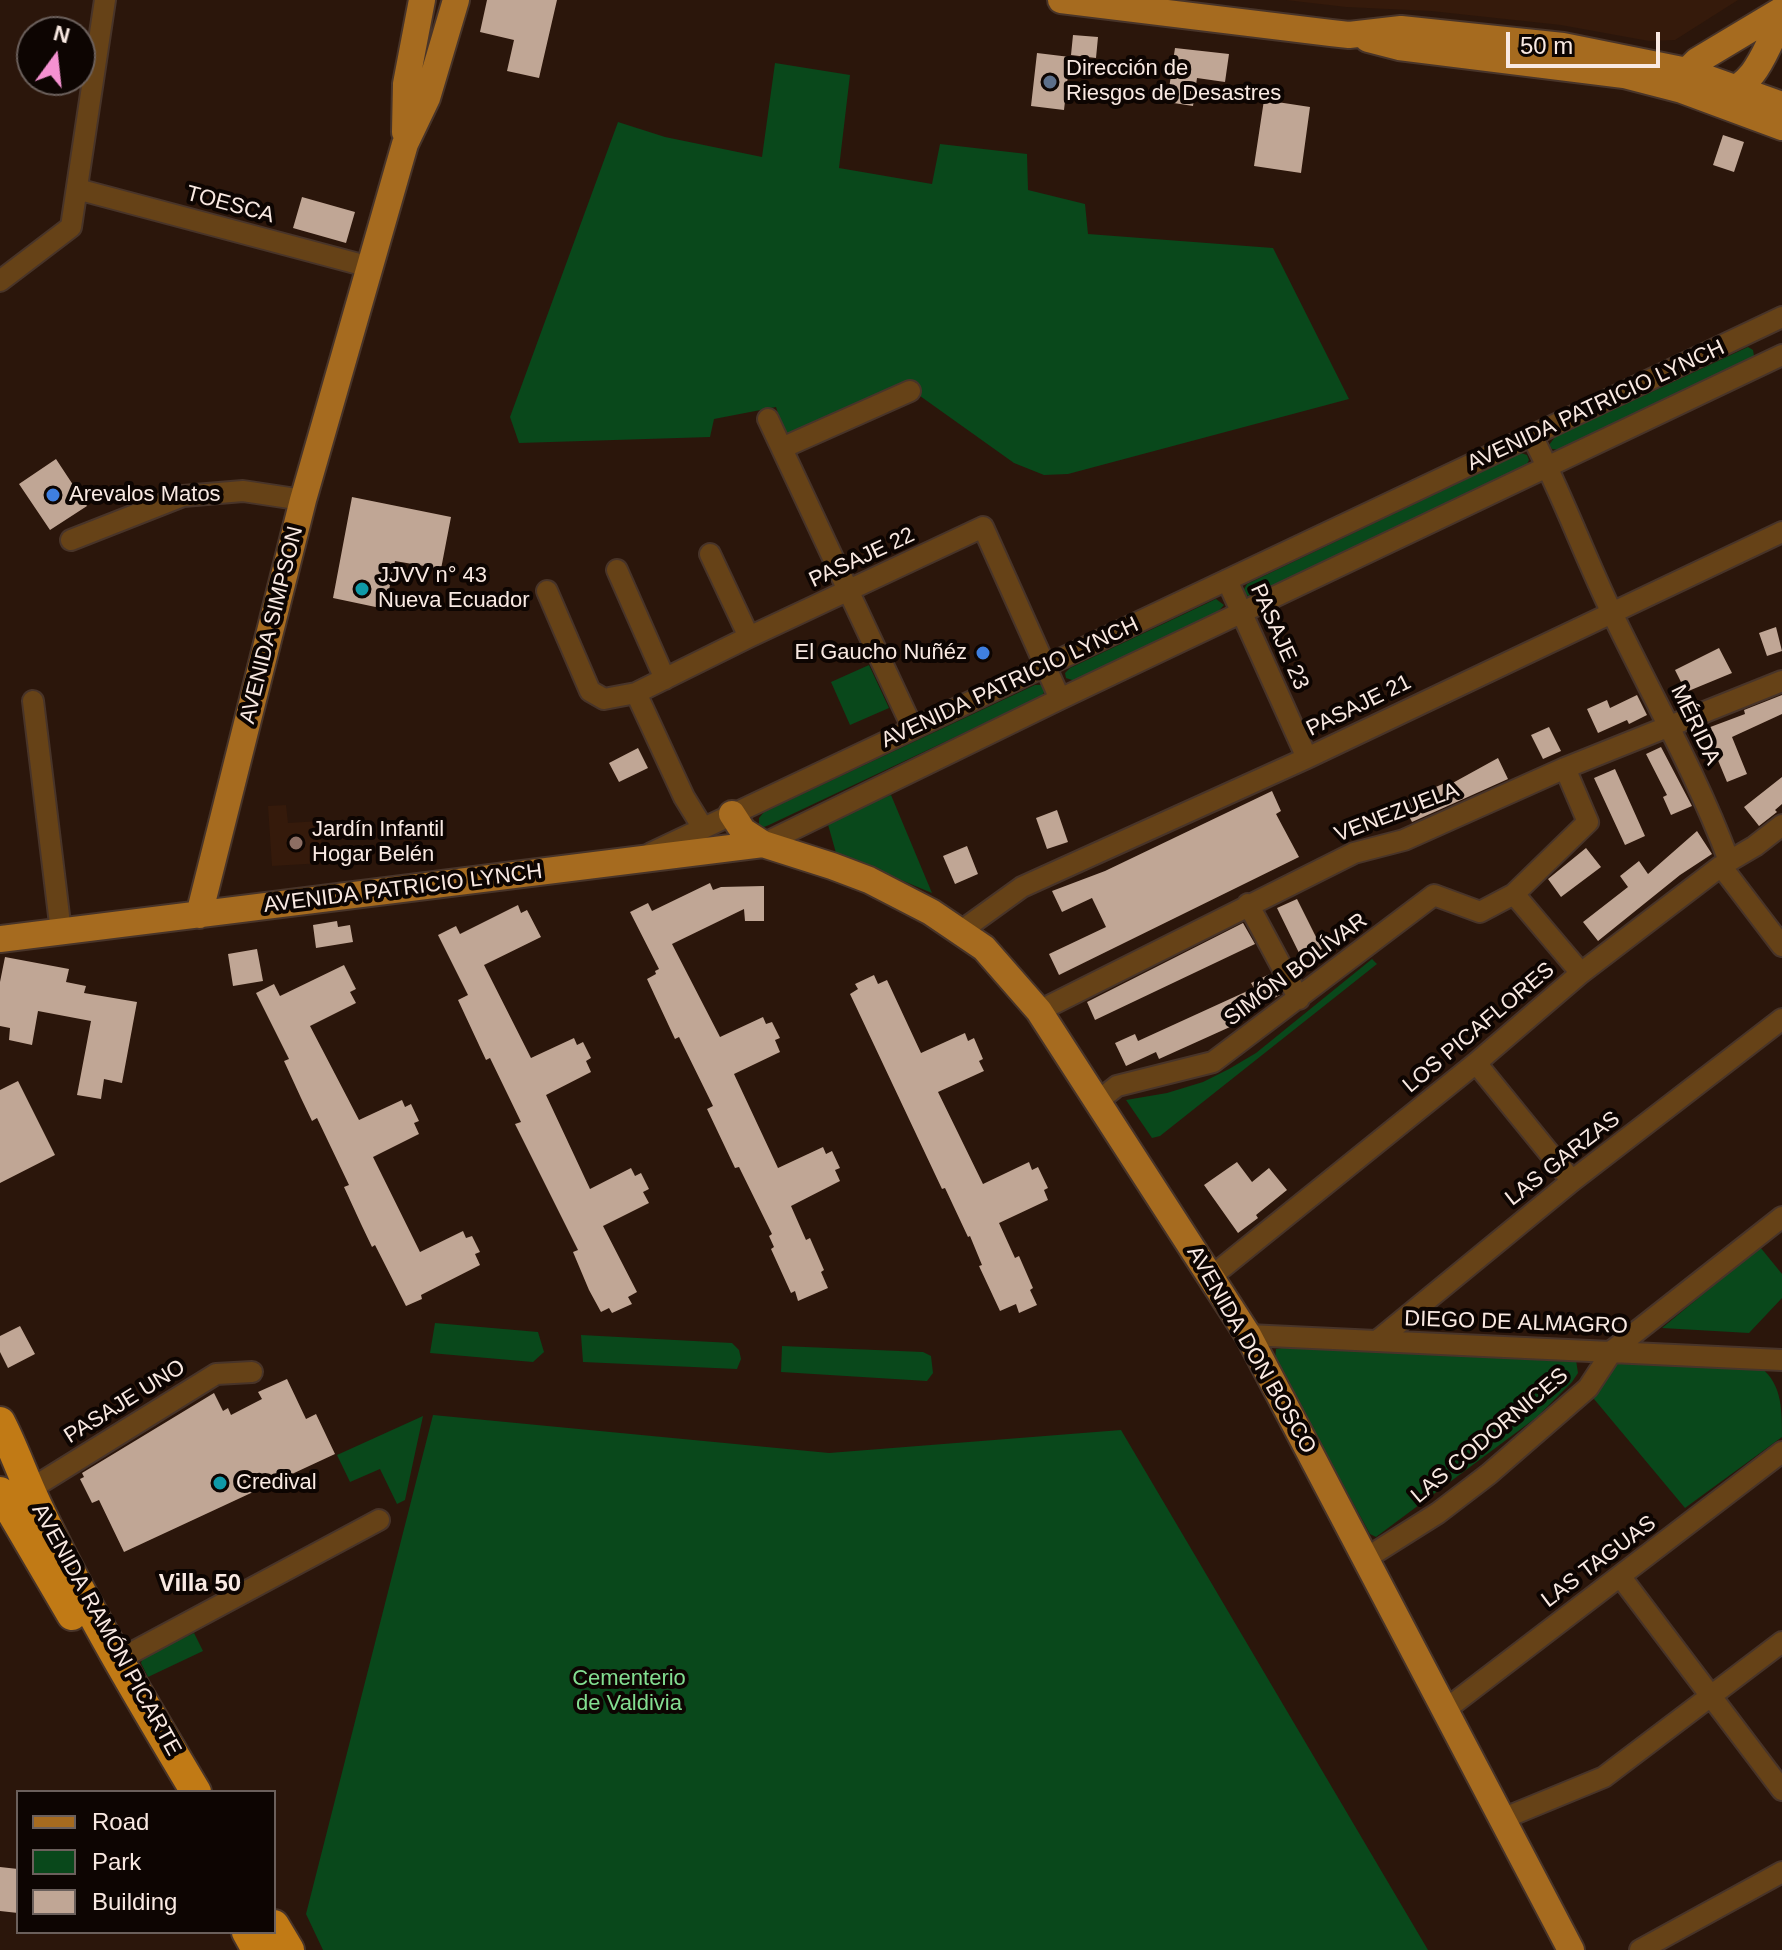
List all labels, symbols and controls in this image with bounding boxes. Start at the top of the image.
north arrow [16,16,96,96]
scale bar [1510,16,1664,66]
text: N [51,20,73,48]
text: 50 m [1520,32,1573,59]
place label: Dirección de Riesgos de Desastres [1066,56,1281,108]
marker: Dirección de Riesgos de Desastres [1041,73,1059,91]
street label: TOESCA [183,181,277,229]
street label: AVENIDA PATRICIO LYNCH [1463,335,1729,477]
place label: Arevalos Matos [69,482,221,508]
marker: Arevalos Matos [44,486,62,504]
street label: PASAJE 22 [805,522,919,594]
street label: AVENIDA SIMPSON [235,524,309,726]
place label: JJVV n° 43 Nueva Ecuador [378,563,530,614]
marker: JJVV n° 43 Nueva Ecuador [353,580,371,598]
street label: PASAJE 23 [1244,580,1314,694]
street label: AVENIDA PATRICIO LYNCH [877,612,1143,754]
place label: El Gaucho Nuñéz [795,640,967,666]
marker: El Gaucho Nuñéz [974,644,992,662]
street label: PASAJE 21 [1302,669,1416,743]
street label: MÉRIDA [1664,681,1726,769]
street label: VENEZUELA [1331,777,1463,849]
place label: Jardín Infantil Hogar Belén [312,817,444,868]
marker: Jardín Infantil Hogar Belén [287,834,305,852]
street label: AVENIDA PATRICIO LYNCH [262,859,544,919]
street label: SIMÓN BOLÍVAR [1219,908,1373,1032]
street label: LOS PICAFLORES [1398,957,1560,1099]
street label: LAS GARZAS [1500,1106,1626,1212]
street label: AVENIDA DON BOSCO [1181,1241,1321,1459]
street label: DIEGO DE ALMAGRO [1404,1306,1628,1340]
street label: PASAJE UNO [60,1354,190,1450]
street label: LAS CODORNICES [1406,1363,1574,1509]
place label: Credival [236,1470,317,1496]
marker: Credival [211,1474,229,1492]
street label: AVENIDA RAMÓN PICARTE [26,1499,186,1761]
street label: LAS TAGUAS [1537,1510,1661,1614]
district label: Villa 50 [159,1570,241,1598]
park label: Cementerio de Valdivia [572,1666,686,1718]
legend [16,1790,276,1934]
text: Road [92,1808,149,1835]
text: Park [92,1848,141,1875]
text: Building [92,1888,177,1915]

